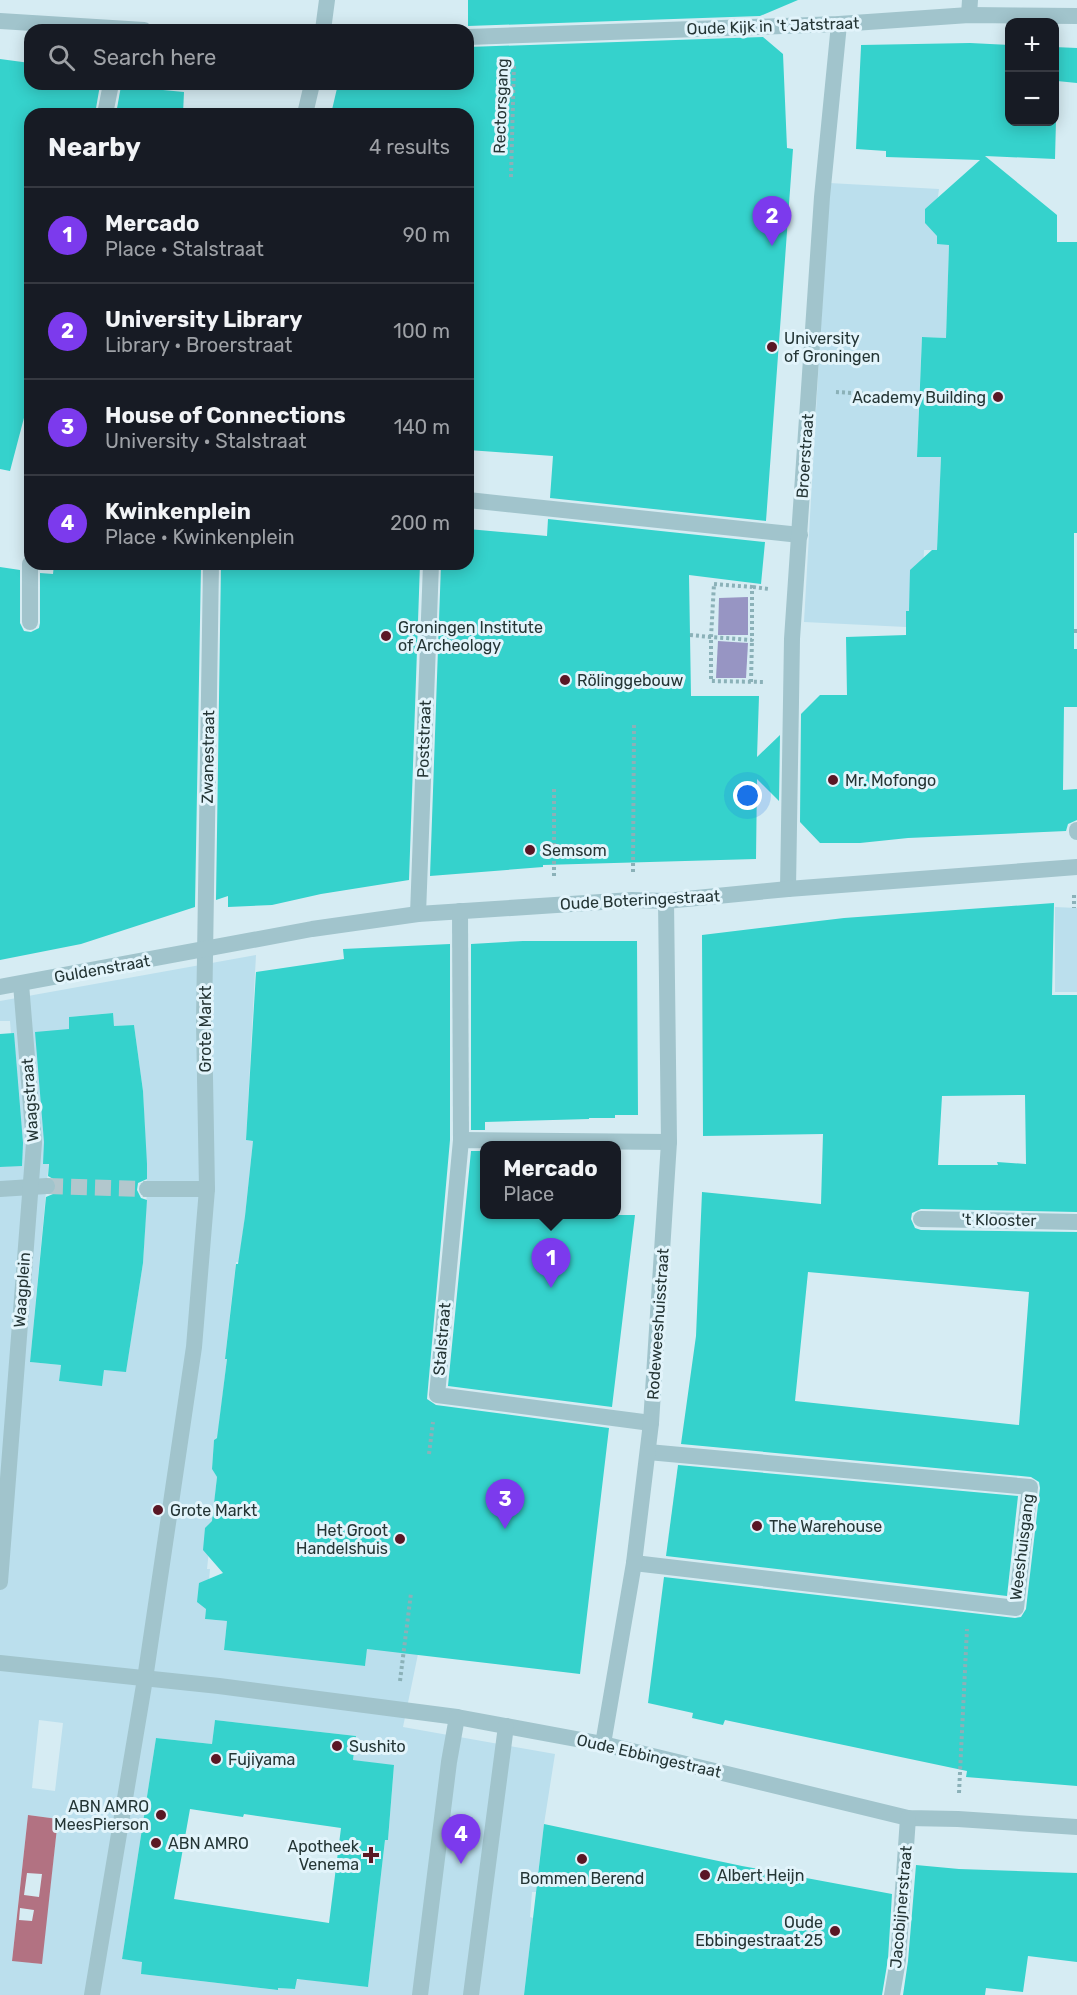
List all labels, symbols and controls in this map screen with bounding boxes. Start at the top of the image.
street label: Oude Kijk in 't Jatstraat [686,13,860,39]
map controls [1005,18,1059,126]
button: + [1005,18,1059,72]
search box [24,24,474,90]
icon: search [45,41,78,74]
text: Search here [93,44,216,71]
street label: Rectorsgang [490,58,512,154]
button: − [1005,72,1059,126]
text: Nearby [48,132,141,163]
text: 4 results [369,135,450,159]
pin: 2 [752,196,792,246]
text: Mercado [105,210,199,237]
text: 1 [63,223,72,247]
text: 90 m [403,223,450,247]
text: Place · Stalstraat [105,237,264,261]
text: University Library [105,306,302,333]
text: 2 [61,319,74,343]
text: 100 m [393,319,450,343]
place label: University of Groningen [784,329,880,366]
text: Library · Broerstraat [105,333,292,357]
marker: University of Groningen [765,340,779,354]
place label: Academy Building [852,388,986,407]
marker: Academy Building [991,390,1005,404]
text: House of Connections [105,402,346,429]
street label: Broerstraat [793,413,817,499]
text: 3 [61,415,74,439]
text: 140 m [394,415,450,439]
text: University · Stalstraat [105,429,307,453]
text: Kwinkenplein [105,498,251,525]
text: 4 [61,511,74,535]
text: 200 m [390,511,450,535]
text: Place · Kwinkenplein [105,525,295,549]
place label: Groningen Institute of Archeology [398,618,543,655]
marker: Groningen Institute of Archeology [379,629,393,643]
place label: Rölinggebouw [577,671,683,690]
marker: Rölinggebouw [558,673,572,687]
street label: Poststraat [413,700,435,778]
street label: Zwanestraat [198,710,218,804]
place label: Mr. Mofongo [845,771,936,790]
marker: Mr. Mofongo [826,773,840,787]
your location [733,781,762,810]
place label: Semsom [542,841,607,860]
marker: Semsom [523,843,537,857]
street label: Oude Boteringestraat [559,886,721,914]
street label: Guldenstraat [53,951,151,987]
street label: Grote Markt [196,985,215,1073]
street label: Waagstraat [18,1057,42,1143]
popup [480,1141,621,1219]
text: Mercado [503,1155,598,1182]
text: Place [503,1182,554,1206]
street label: 't Klooster [961,1210,1037,1230]
pin: 1 [532,1238,570,1288]
street label: Rodeweeshuisstraat [643,1247,673,1401]
street label: Waagplein [10,1252,34,1328]
street label: Stalstraat [429,1302,455,1376]
pin: 3 [486,1480,524,1529]
street label: Weeshuisgang [1006,1492,1038,1602]
place label: Grote Markt [170,1501,257,1520]
marker: Grote Markt [151,1503,165,1517]
place label: The Warehouse [769,1517,882,1536]
marker: The Warehouse [750,1519,764,1533]
place label: Het Groot Handelshuis [296,1521,388,1558]
marker: Het Groot Handelshuis [393,1532,407,1546]
street label: Oude Ebbingestraat [575,1730,723,1782]
place label: Sushito [349,1737,406,1756]
marker: Sushito [330,1739,344,1753]
place label: Fujiyama [228,1750,295,1769]
marker: Fujiyama [209,1752,223,1766]
place label: ABN AMRO MeesPierson [54,1797,149,1834]
marker: ABN AMRO MeesPierson [154,1808,168,1822]
pin: 4 [442,1814,480,1864]
place label: ABN AMRO [168,1834,249,1853]
marker: ABN AMRO [149,1836,163,1850]
place label: Apotheek Venema [287,1837,360,1874]
street label: Jacobijnerstraat [886,1845,916,1969]
marker: Apotheek Venema [364,1848,378,1862]
marker: Bommen Berend [575,1852,589,1866]
place label: Albert Heijn [717,1866,804,1885]
marker: Albert Heijn [698,1868,712,1882]
place label: Bommen Berend [520,1869,644,1888]
place label: Oude Ebbingestraat 25 [695,1913,823,1950]
marker: Oude Ebbingestraat 25 [828,1924,842,1938]

